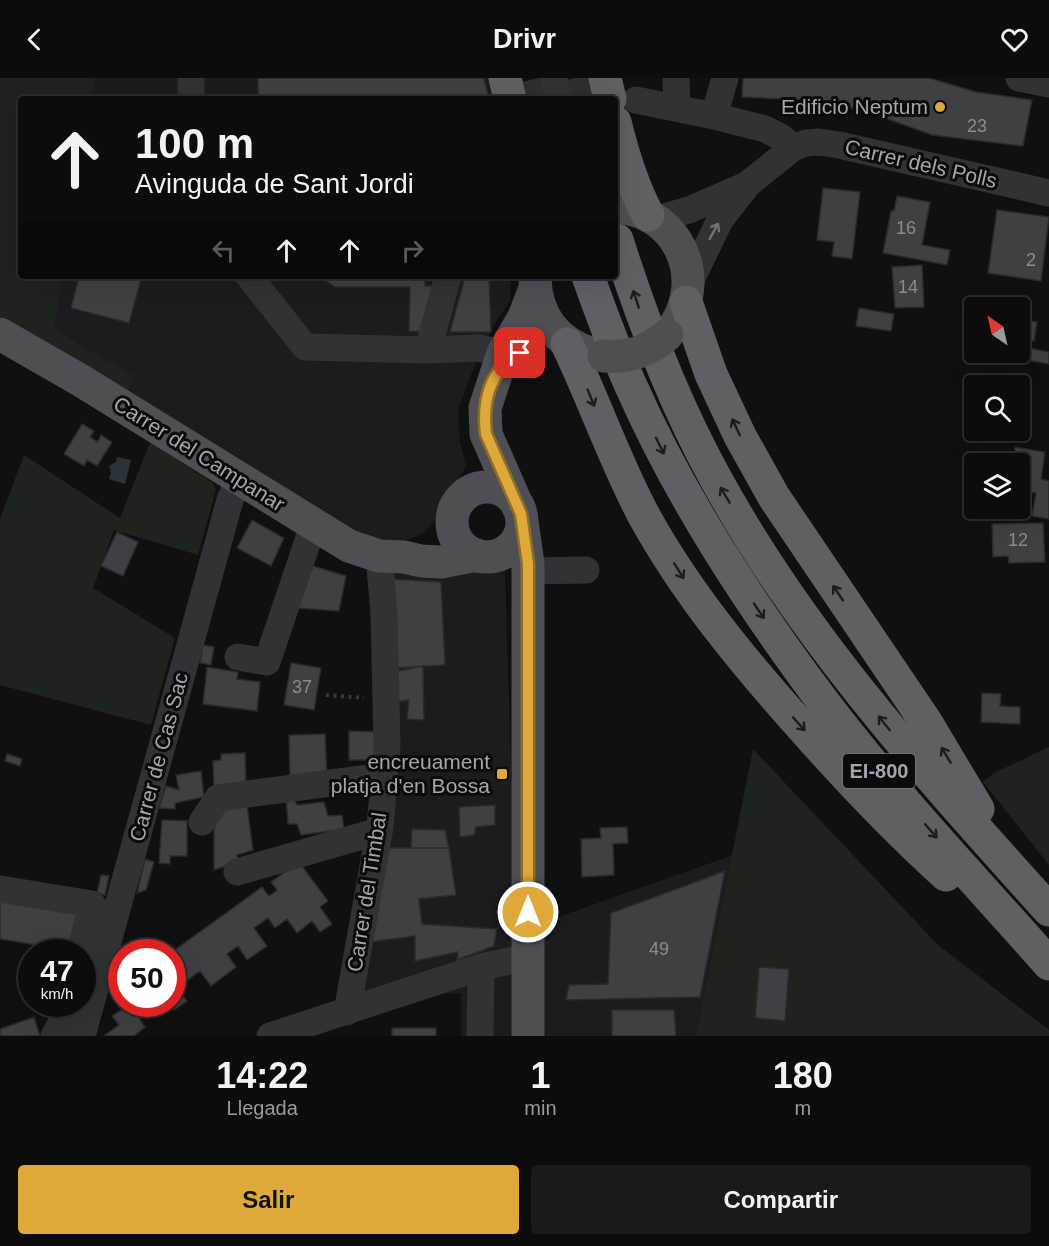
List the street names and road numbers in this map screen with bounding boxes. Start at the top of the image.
street label: Carrer dels Polls [843,135,999,192]
street label: Carrer del Campanar [110,392,289,516]
street label: Carrer de Cas Sac [125,670,192,844]
road number: EI-800 [843,754,915,788]
street label: Carrer del Timbal [343,811,390,973]

